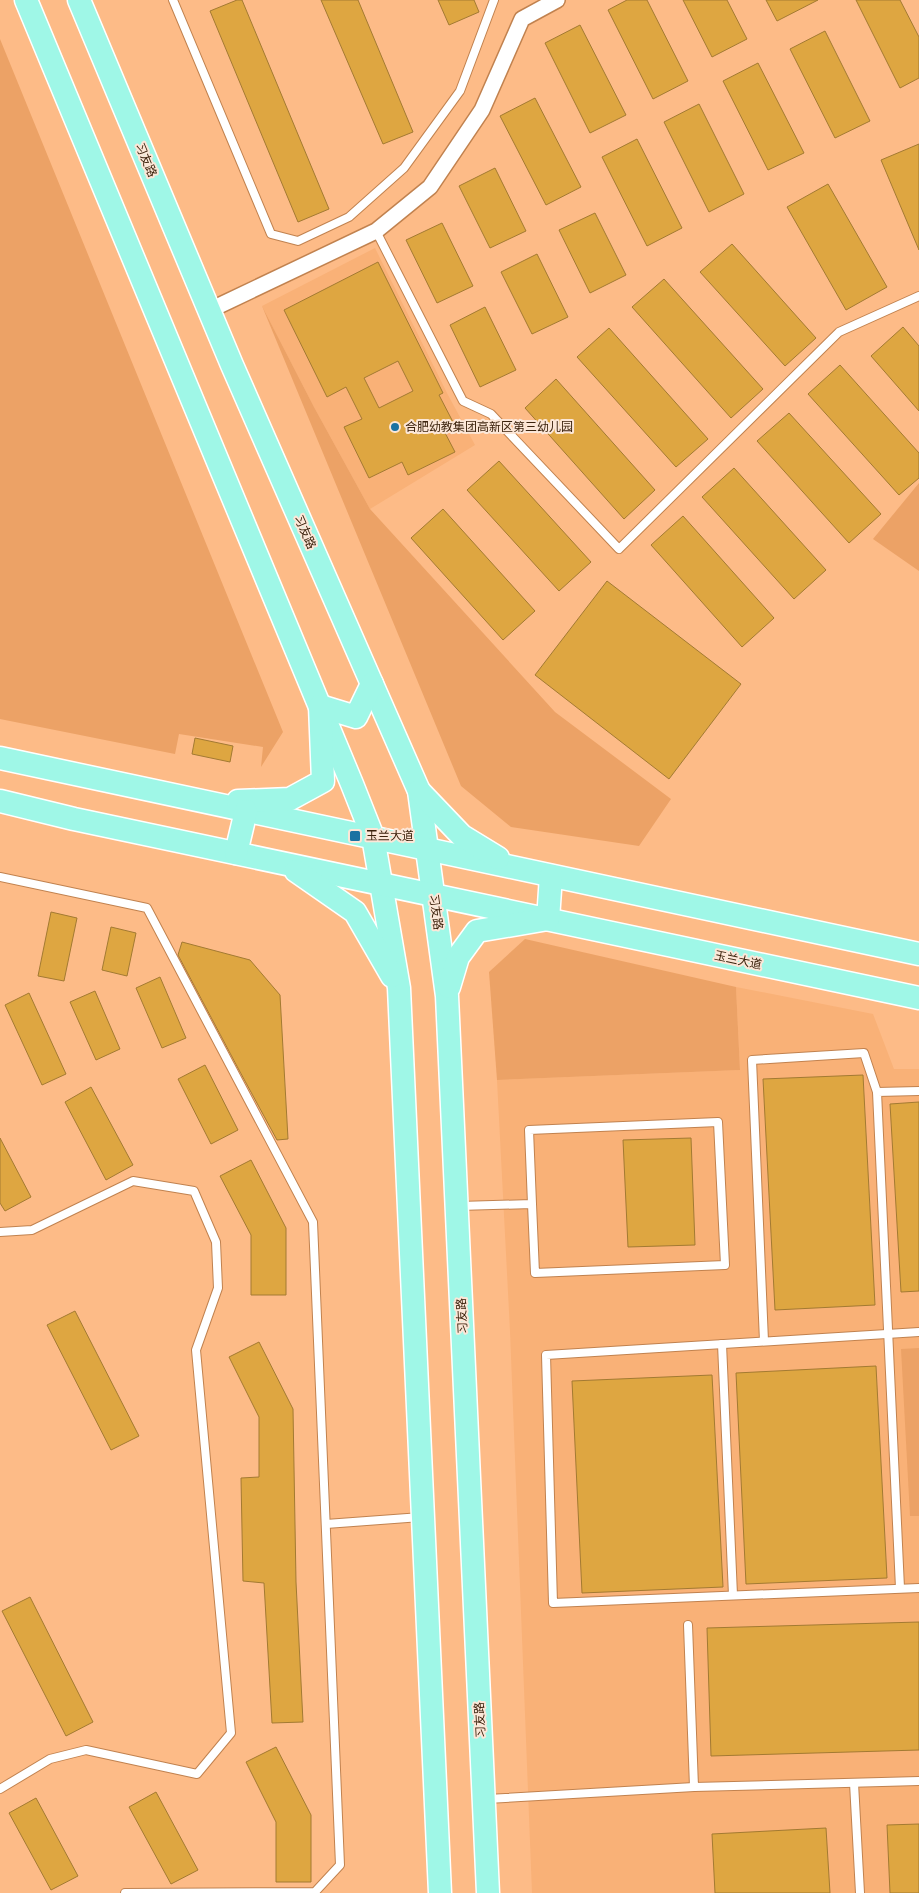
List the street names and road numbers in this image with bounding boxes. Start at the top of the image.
street label: 习友路 [133,141,159,179]
street label: 习友路 [291,513,319,551]
street label: 习友路 [427,893,445,931]
street label: 玉兰大道 [713,948,763,972]
street label: 习友路 [454,1298,470,1334]
street label: 习友路 [472,1702,488,1738]

